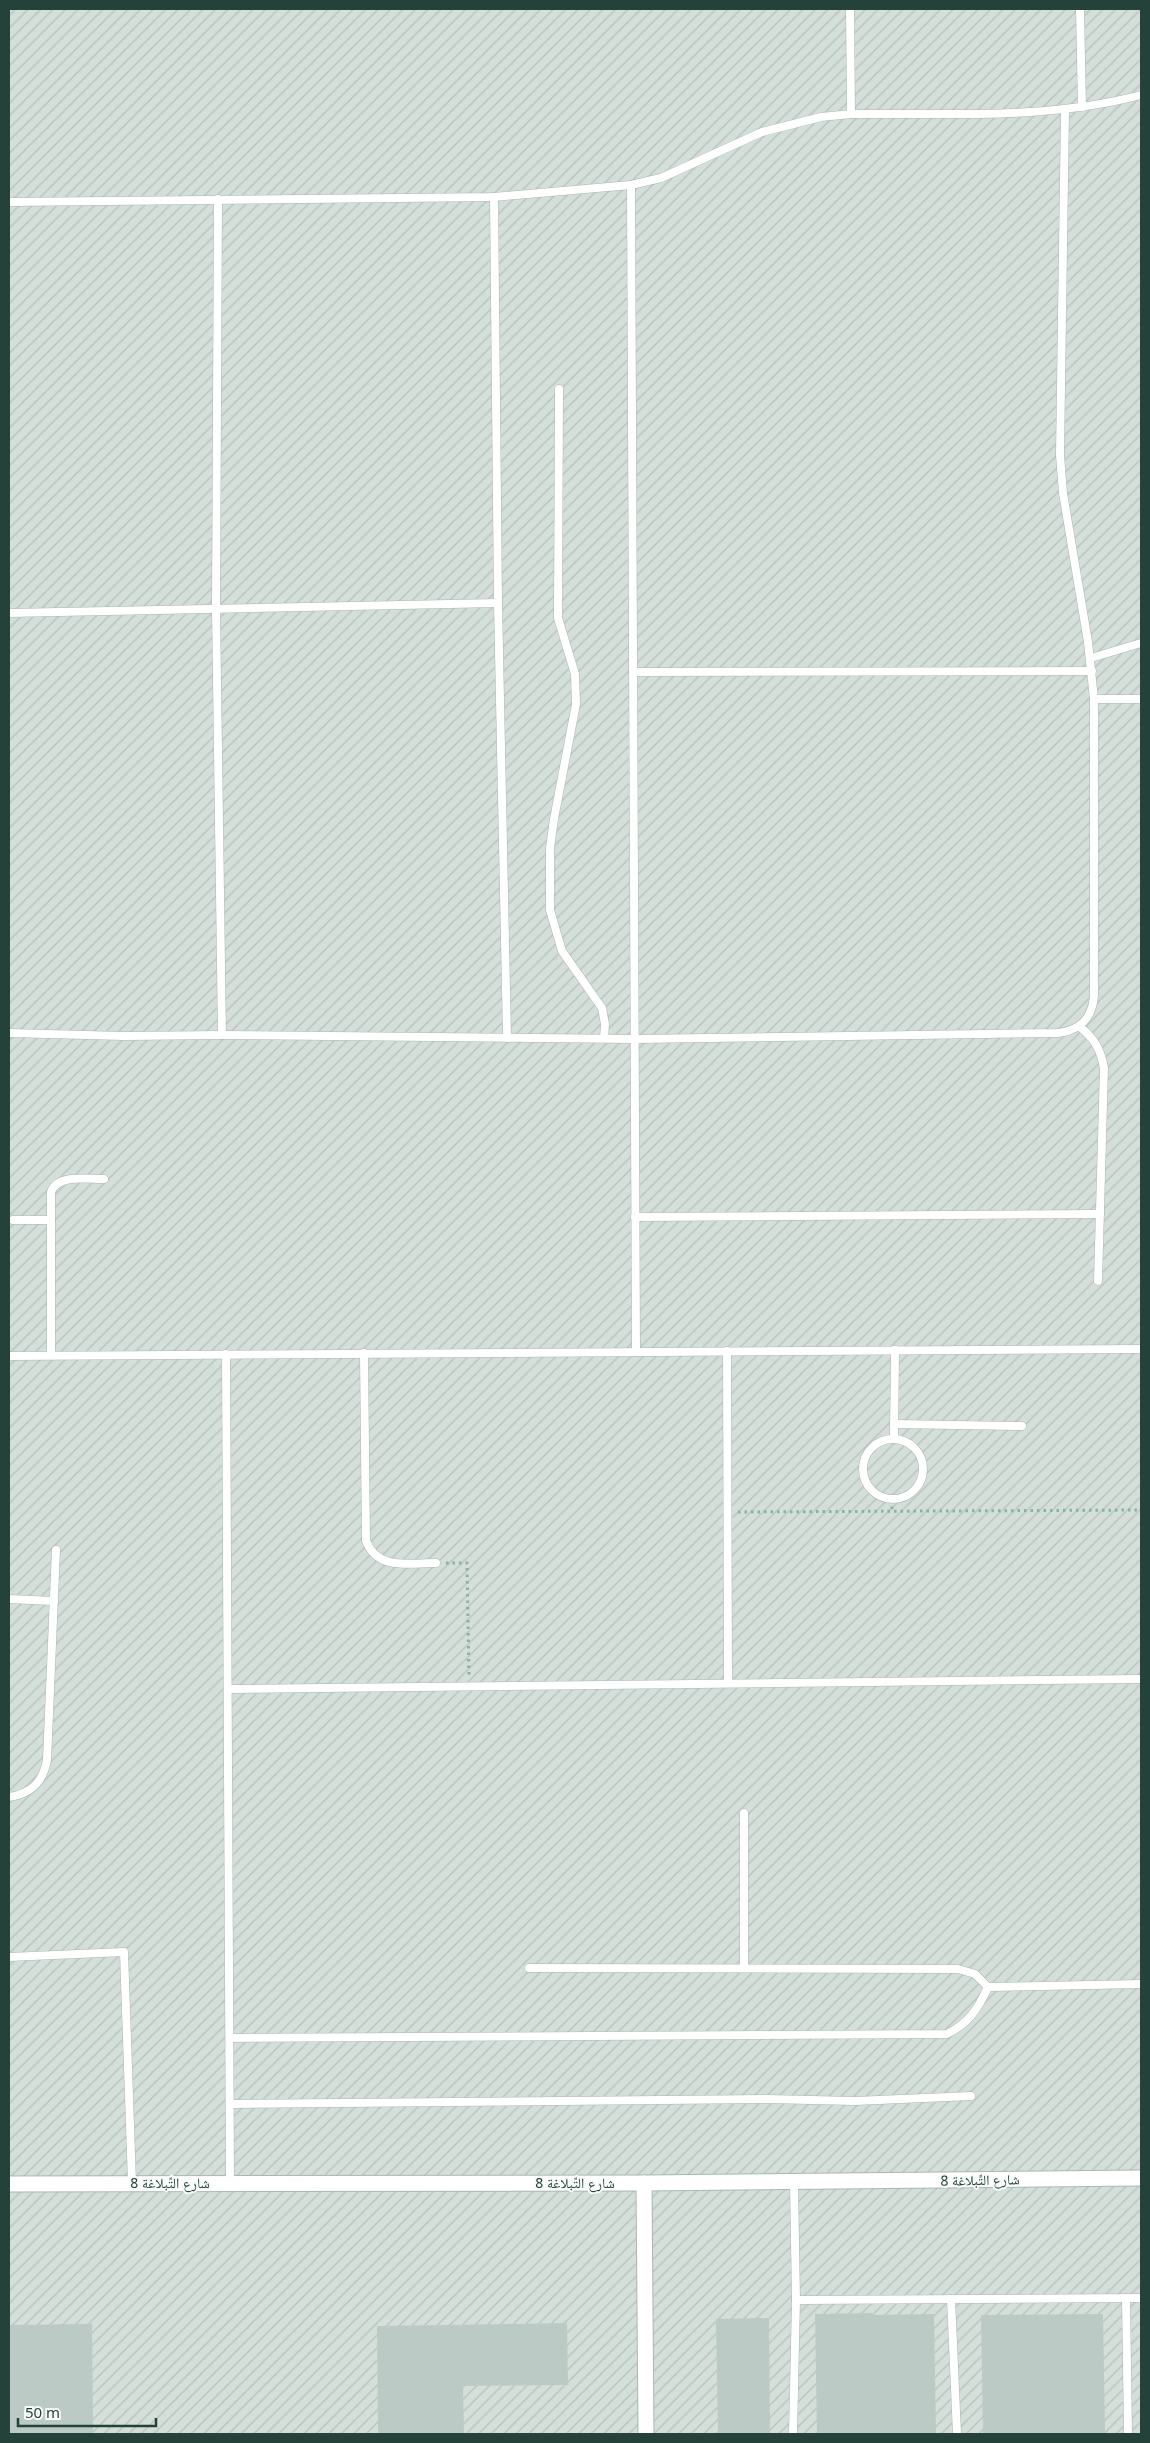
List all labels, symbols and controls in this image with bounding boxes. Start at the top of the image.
street label: شارع التِّبلاغة 8 [940,2169,1020,2191]
street label: شارع التِّبلاغة 8 [130,2173,210,2193]
street label: شارع التِّبلاغة 8 [535,2173,615,2193]
scale bar [18,2396,155,2428]
text: 50 m [25,2402,60,2422]

